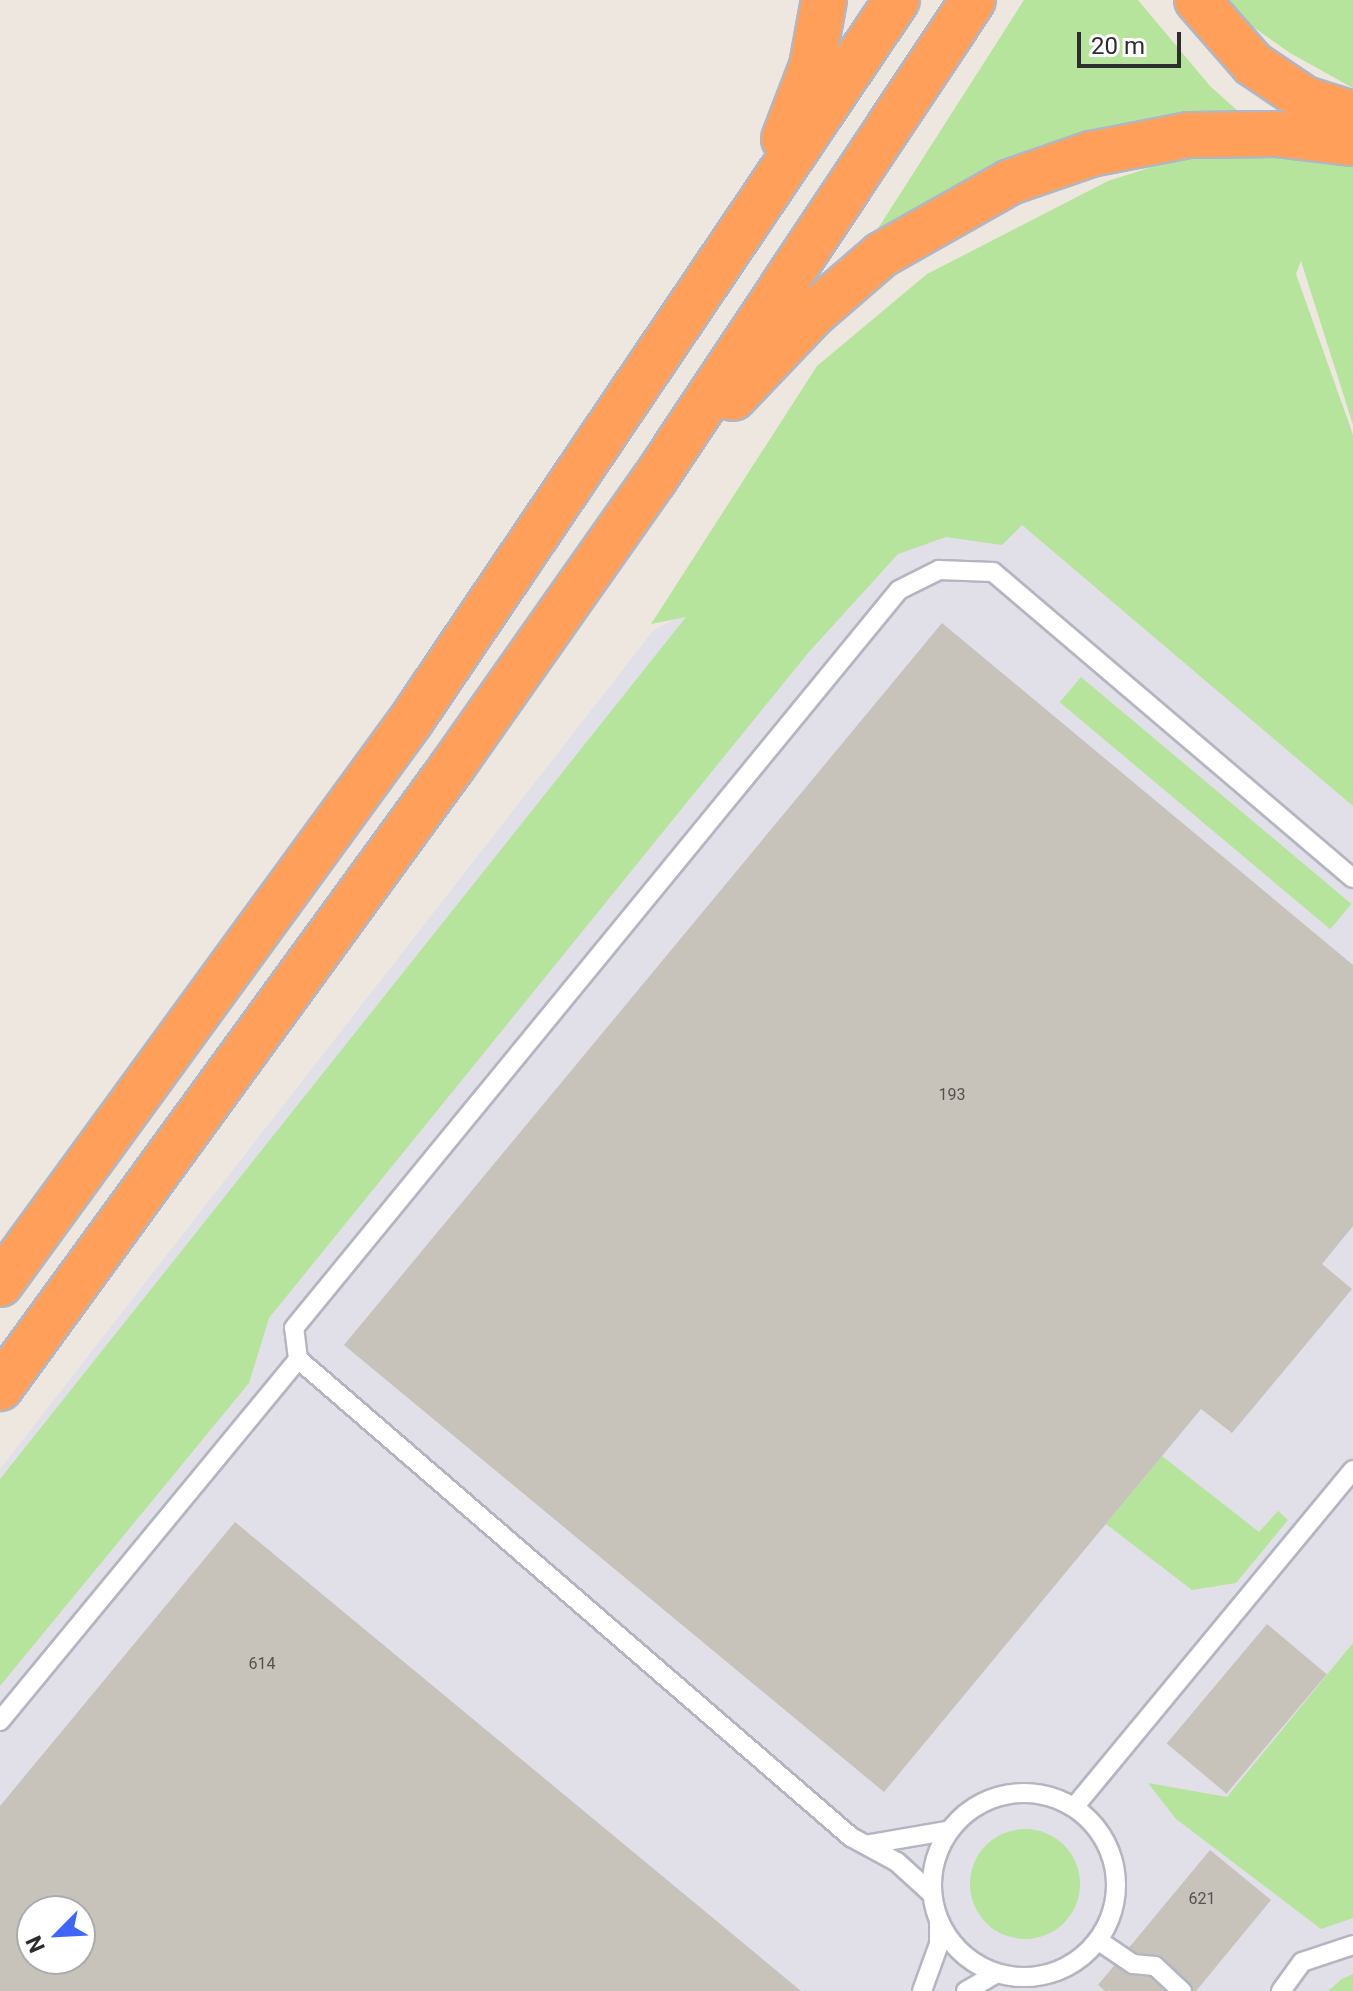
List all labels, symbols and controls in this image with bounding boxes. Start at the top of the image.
scale bar [1081,16,1185,66]
text: 20 m [1091,32,1145,60]
house number: 193 [939,1085,965,1105]
house number: 614 [249,1654,275,1674]
house number: 621 [1189,1889,1215,1909]
north arrow [16,1895,96,1975]
text: N [21,1932,50,1956]

